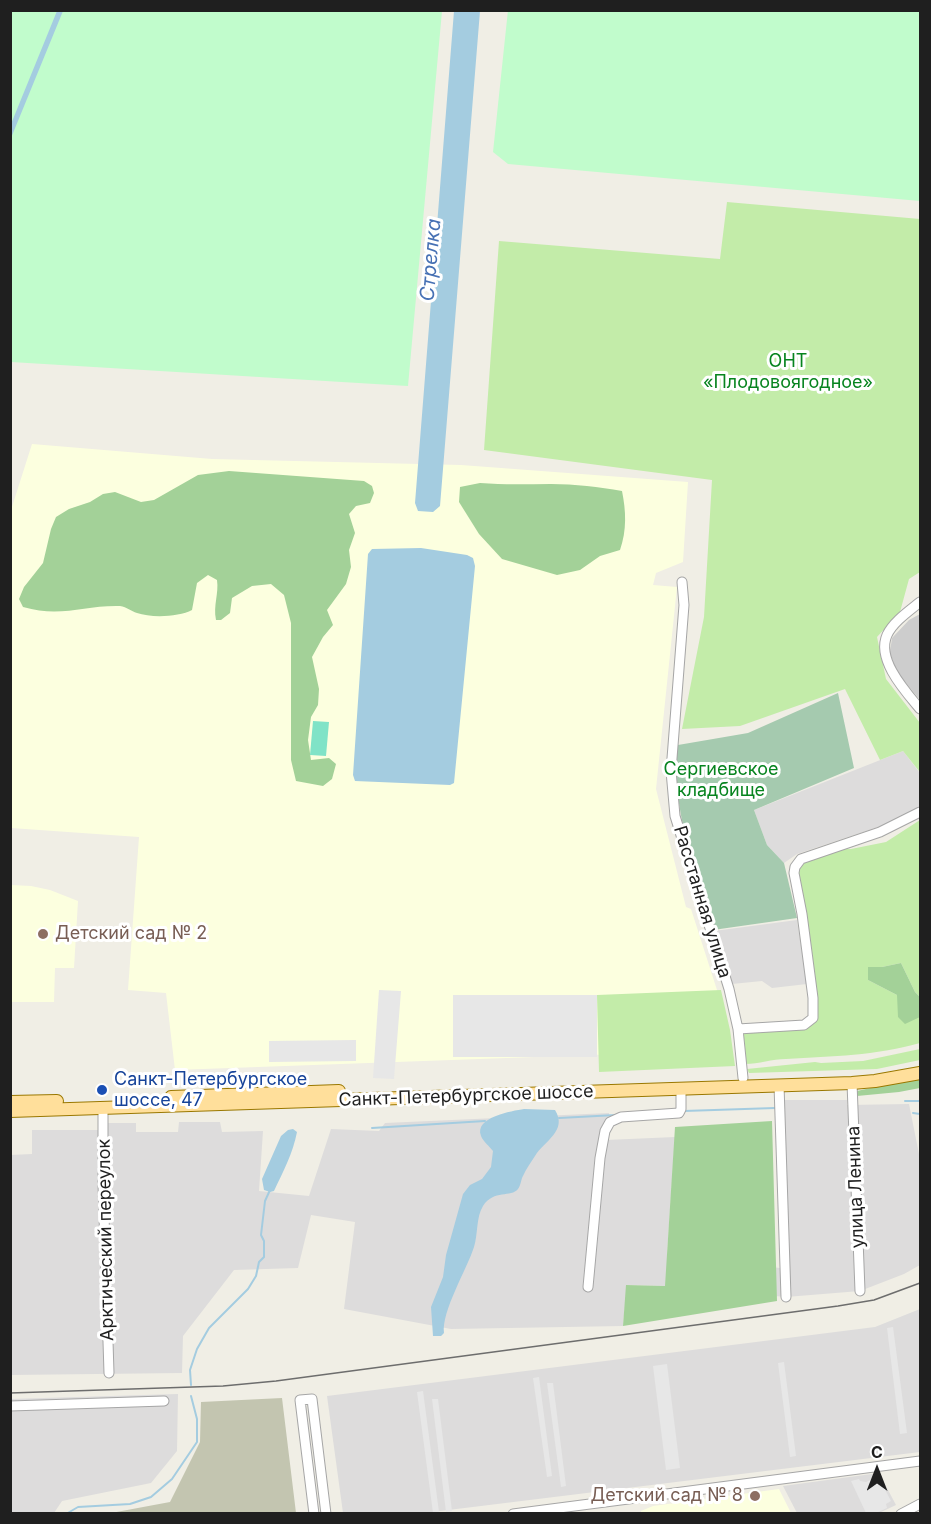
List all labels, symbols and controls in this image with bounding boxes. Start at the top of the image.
water label: Стрелка [415,218,447,302]
park label: ОНТ «Плодовоягодное» [703,351,873,394]
park label: Сергиевское кладбище [663,759,779,802]
street label: Расстанная улица [669,823,735,981]
place label: Детский сад № 2 [55,923,207,945]
marker: Детский сад № 2 [36,927,50,941]
place label: Санкт-Петербургское шоссе, 47 [114,1069,307,1112]
street label: Санкт-Петербургское шоссе [338,1081,594,1111]
marker: Санкт-Петербургское шоссе, 47 [95,1083,109,1097]
street label: улица Ленина [843,1126,869,1248]
street label: Арктический переулок [93,1139,119,1341]
north arrow [847,1440,907,1500]
text: С [871,1442,883,1462]
place label: Детский сад № 8 [590,1485,743,1507]
marker: Детский сад № 8 [748,1489,762,1503]

